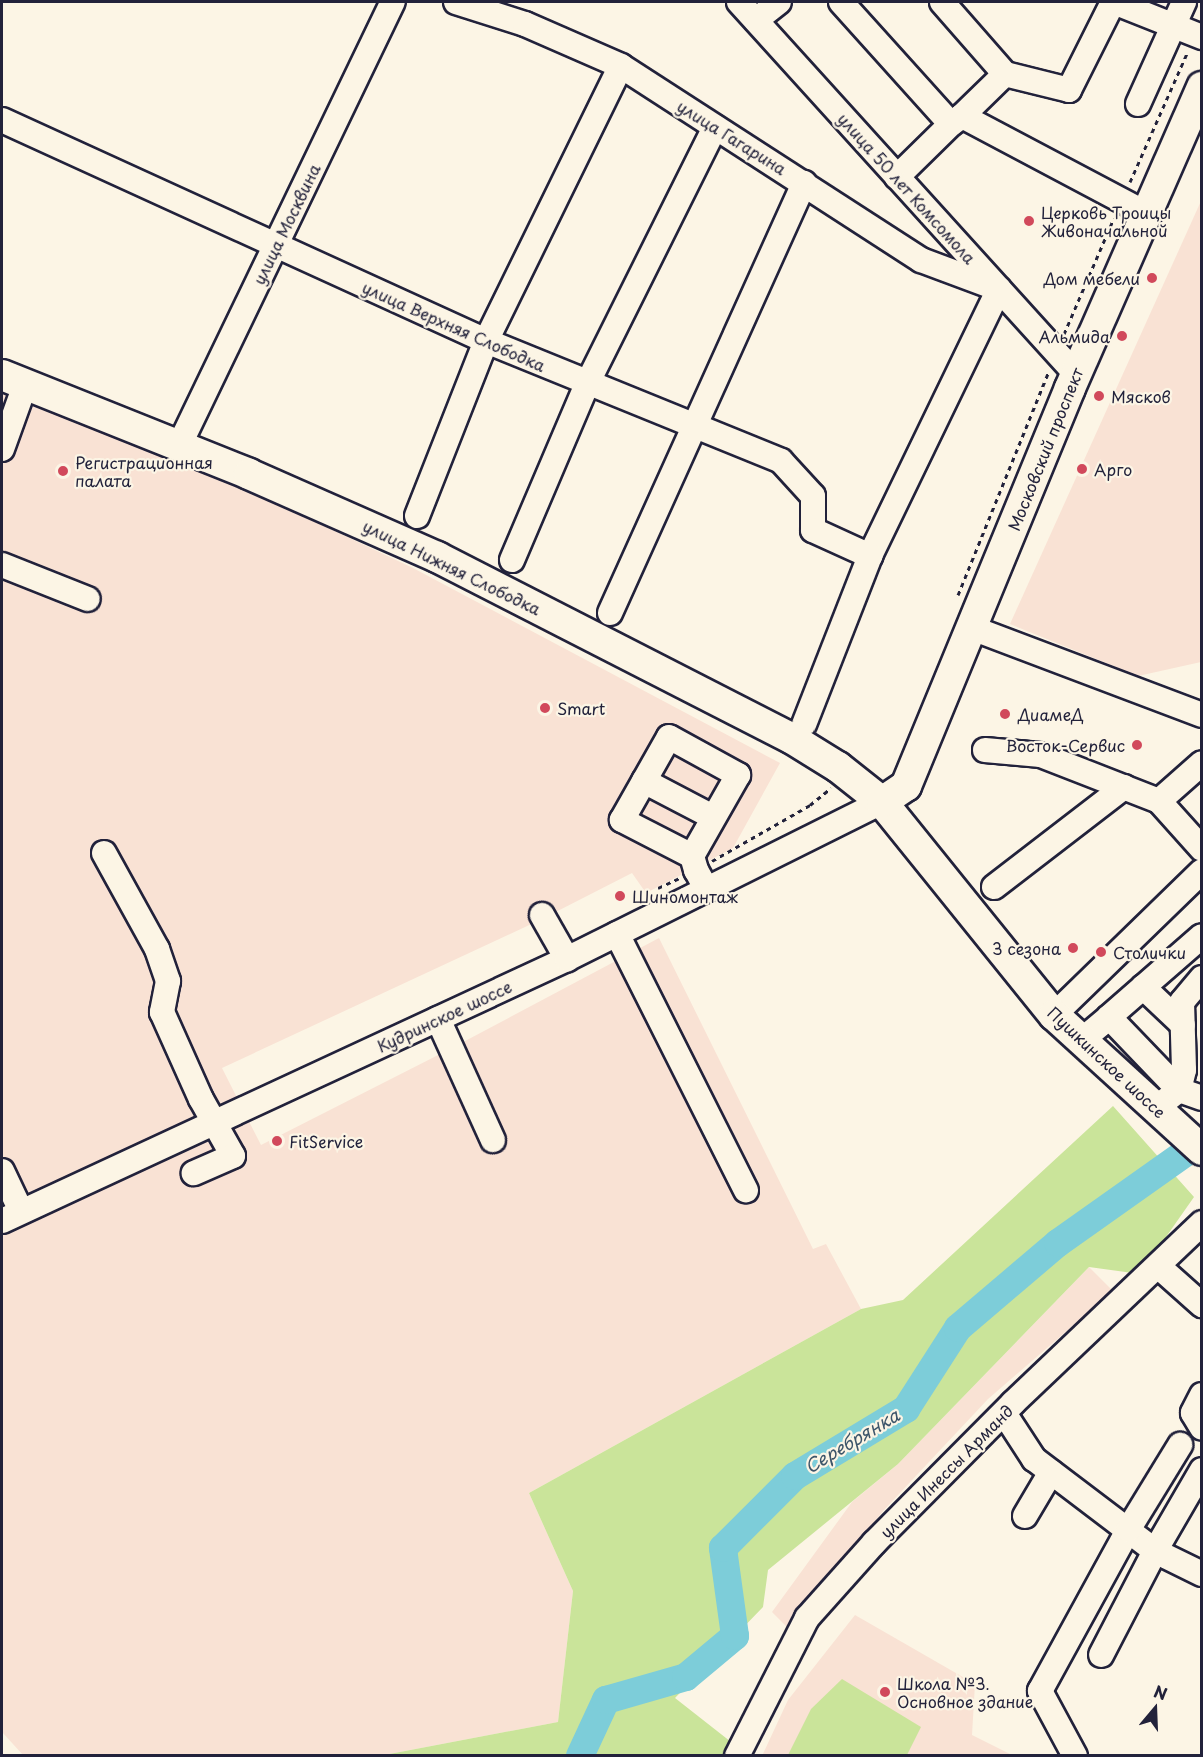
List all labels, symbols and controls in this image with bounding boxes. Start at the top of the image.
street label: улица Гагарина [674,96,790,178]
street label: улица 50 лет Комсомола [834,108,980,268]
street label: улица Москвина [248,160,324,288]
place label: Церковь Троицы Живоначальной [1041,202,1171,240]
marker: Церковь Троицы Живоначальной [1022,214,1036,228]
place label: Дом мебели [1043,268,1140,288]
marker: Дом мебели [1145,271,1159,285]
street label: улица Верхняя Слободка [359,277,549,375]
place label: Альмида [1039,326,1110,346]
marker: Альмида [1115,329,1129,343]
street label: Московский проспект [1003,364,1087,534]
place label: Мясков [1111,386,1171,406]
marker: Мясков [1092,389,1106,403]
place label: Регистрационная палата [75,452,213,490]
place label: Арго [1094,459,1132,479]
marker: Арго [1075,462,1089,476]
marker: Регистрационная палата [56,464,70,478]
street label: улица Нижняя Слободка [360,515,544,619]
place label: Smart [557,698,605,718]
marker: Smart [538,701,552,715]
place label: ДиамеД [1018,704,1084,724]
marker: ДиамеД [996,705,1014,723]
place label: Восток-Сервис [1006,735,1125,755]
marker: Восток-Сервис [1130,738,1144,752]
place label: Шиномонтаж [632,886,738,906]
marker: Шиномонтаж [613,889,627,903]
place label: 3 сезона [992,938,1061,958]
marker: 3 сезона [1066,941,1080,955]
place label: Столички [1113,942,1186,962]
marker: Столички [1094,945,1108,959]
street label: Кудринское шоссе [374,976,514,1056]
street label: Пушкинское шоссе [1044,1002,1170,1122]
place label: FitService [289,1131,363,1151]
marker: FitService [270,1134,284,1148]
street label: улица Инессы Арманд [875,1400,1017,1542]
water label: Серебрянка [801,1404,903,1478]
place label: Школа №3. Основное здание [897,1673,1034,1711]
north arrow [1125,1679,1185,1739]
text: N [1151,1679,1171,1705]
marker: Школа №3. Основное здание [878,1685,892,1699]

